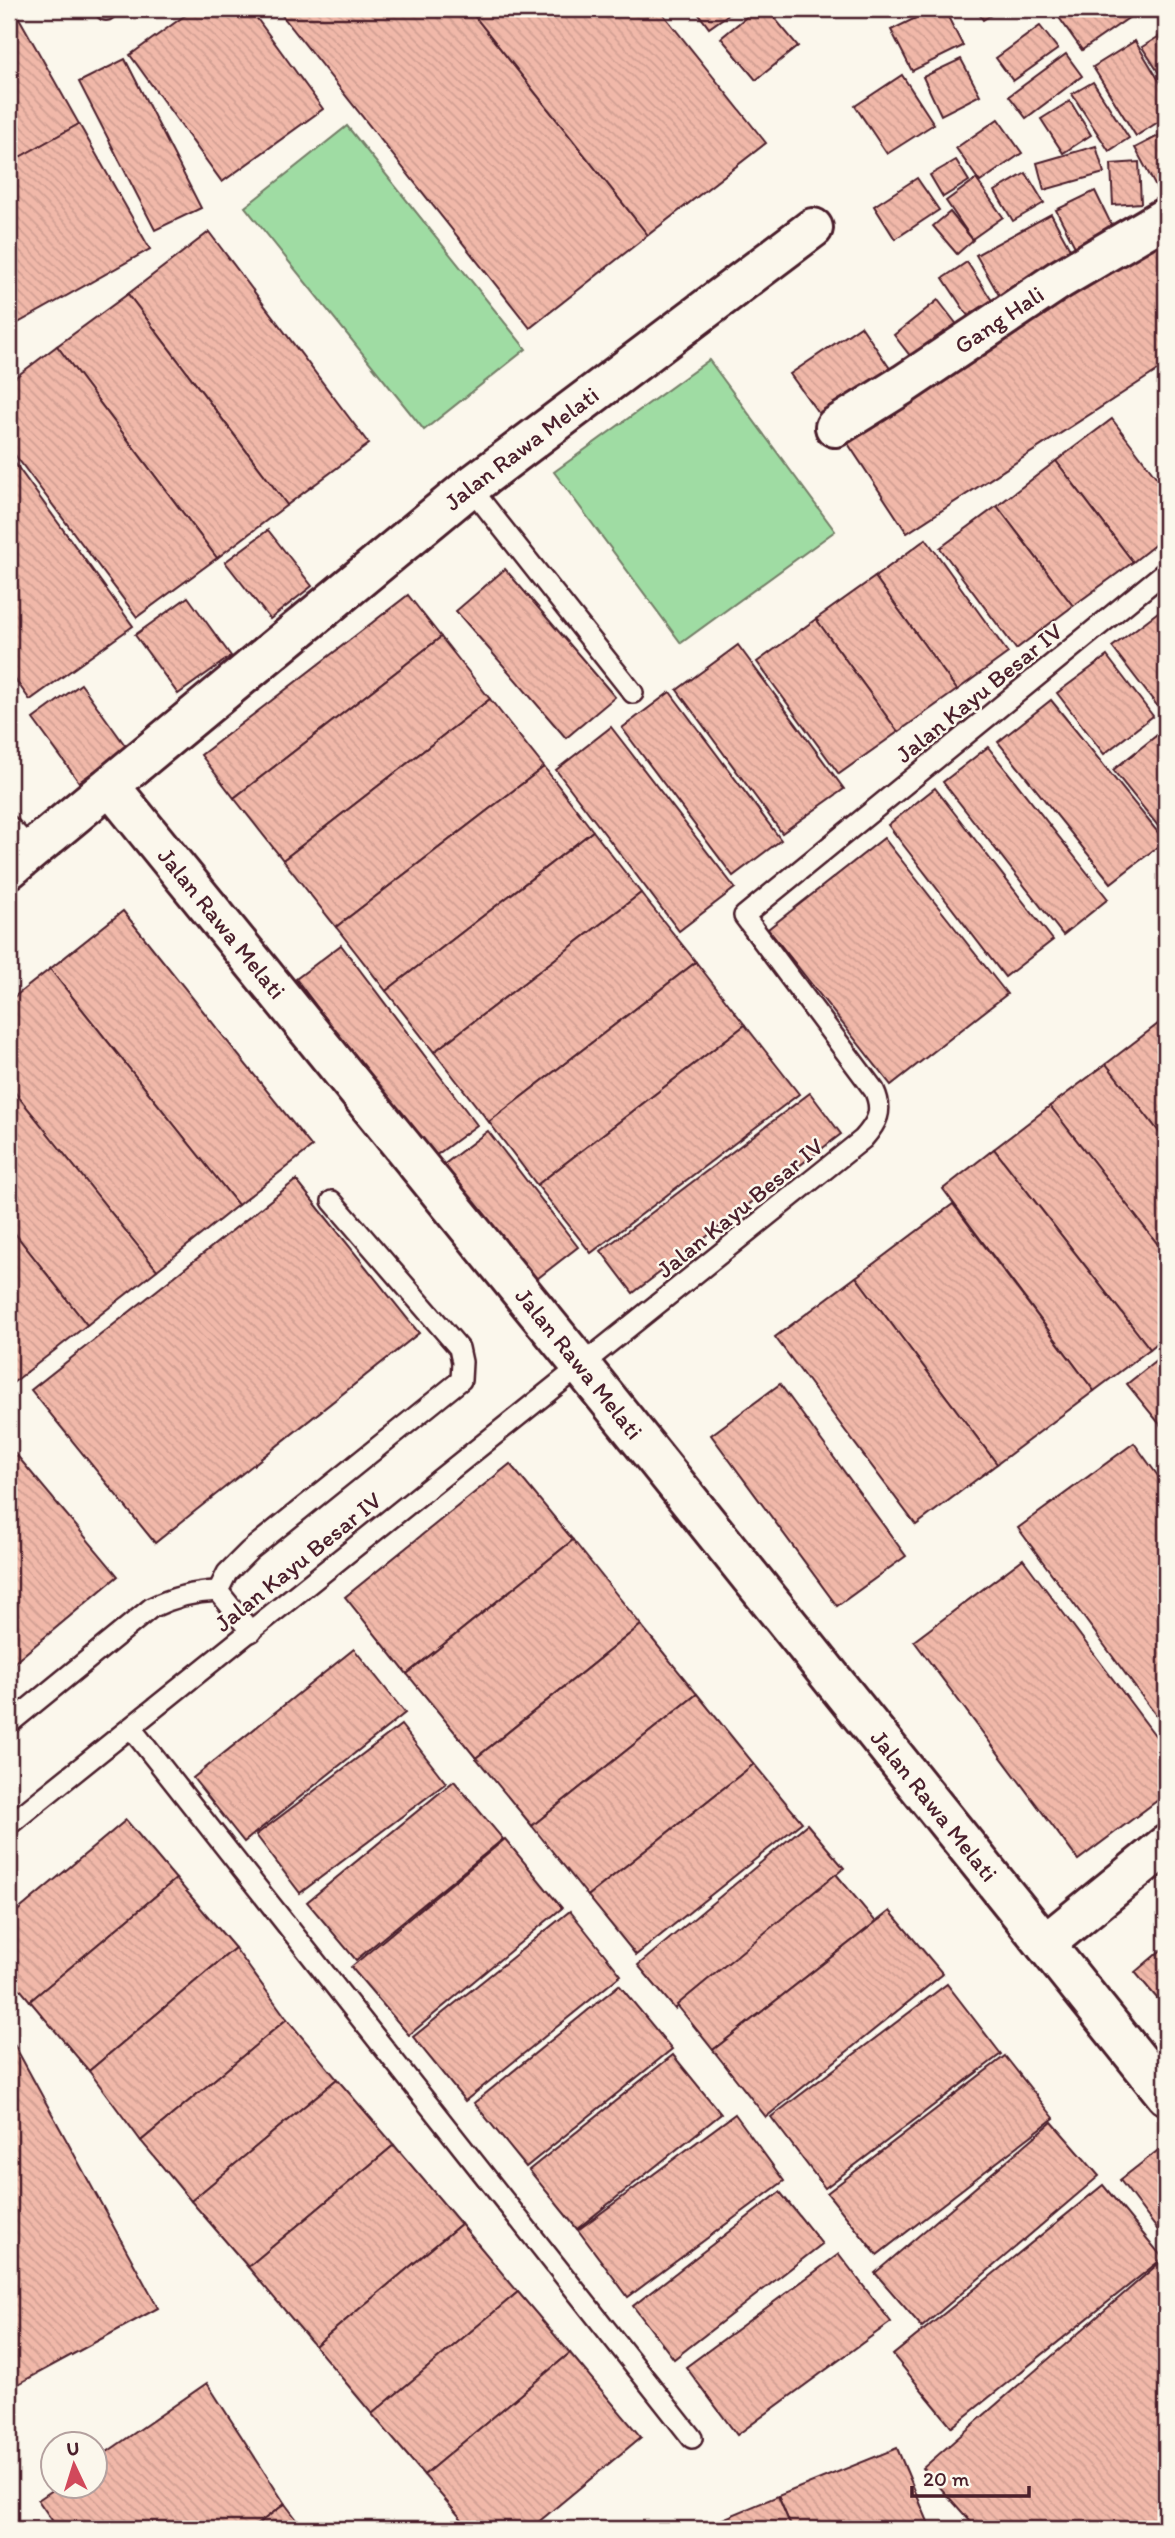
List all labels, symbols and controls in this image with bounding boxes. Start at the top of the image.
street label: Gang Hali [949,279,1049,360]
street label: Jalan Rawa Melati [438,380,604,516]
street label: Jalan Kayu Besar IV [890,617,1068,769]
street label: Jalan Rawa Melati [152,841,292,1005]
street label: Jalan Kayu Besar IV [651,1132,829,1284]
street label: Jalan Rawa Melati [509,1282,649,1445]
street label: Jalan Kayu Besar IV [209,1486,387,1638]
street label: Jalan Rawa Melati [865,1724,1004,1887]
north arrow [38,2430,108,2500]
text: U [66,2437,80,2460]
scale bar [912,2454,1030,2498]
text: 20 m [923,2466,970,2491]

